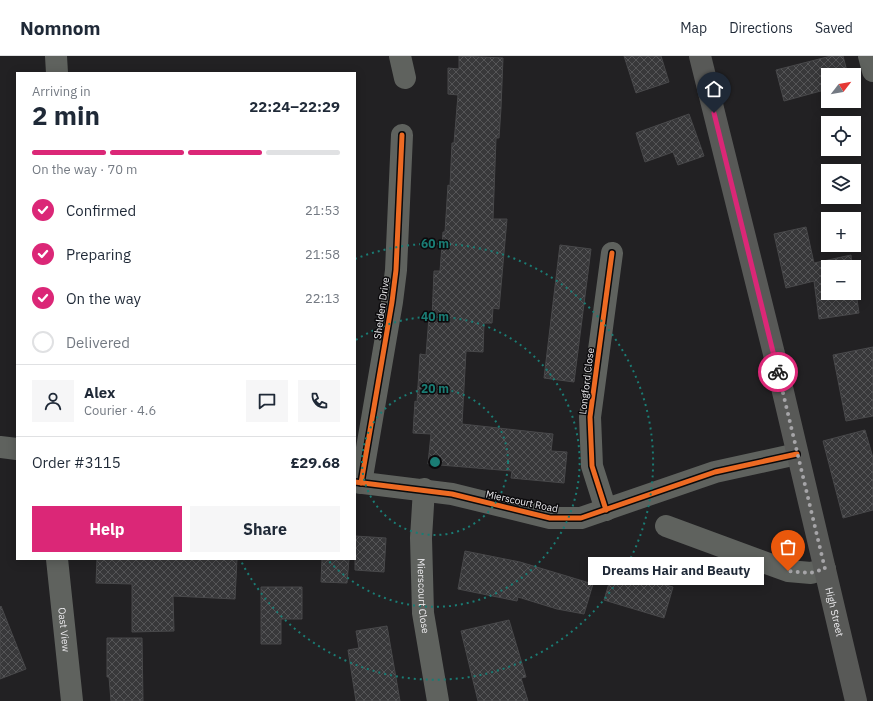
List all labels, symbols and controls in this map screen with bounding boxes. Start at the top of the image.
text: Nomnom [20,16,100,40]
text: Map [680,19,707,37]
text: Directions [729,19,793,37]
text: Saved [815,19,853,37]
north arrow [821,68,861,108]
map controls [821,68,861,300]
pin [697,72,731,113]
icon: home [703,78,725,100]
text: Arriving in [32,83,91,100]
text: 22:24–22:29 [249,97,340,116]
text: 2 min [32,98,100,132]
button: locate [821,116,861,156]
text: On the way · 70 m [32,161,137,178]
button: layers [821,164,861,204]
icon: check [32,199,54,221]
text: Confirmed [66,201,136,220]
text: 21:53 [305,202,340,219]
button: + [821,212,861,252]
text: 60 m [421,236,449,251]
icon: check [32,243,54,265]
text: Preparing [66,245,131,264]
text: 21:58 [305,246,340,263]
button: − [821,260,861,300]
street label: Shelden Drive [371,276,392,340]
icon: check [32,287,54,309]
text: On the way [66,289,141,308]
text: 22:13 [305,290,340,307]
text: 40 m [421,309,449,324]
text: Delivered [66,333,130,352]
street label: Longford Close [576,347,597,415]
courier [758,352,798,392]
icon: bike [767,361,789,383]
button: person [32,380,74,422]
button: chat [246,380,288,422]
button: phone [298,380,340,422]
text: 20 m [421,381,449,396]
text: Alex [84,383,115,402]
text: Courier · 4.6 [84,402,156,419]
text: Order #3115 [32,453,121,472]
text: £29.68 [291,453,340,472]
centre of rings [428,455,442,469]
street label: Mierscourt Road [485,487,559,515]
button: Help [32,506,182,552]
button: Share [190,506,340,552]
pin [771,530,805,571]
icon: bag [777,536,799,558]
callout: Dreams Hair and Beauty [588,557,764,585]
street label: Mierscourt Close [415,558,432,635]
text: Dreams Hair and Beauty [602,562,750,579]
street label: High Street [822,586,847,638]
street label: Oast View [55,607,73,653]

